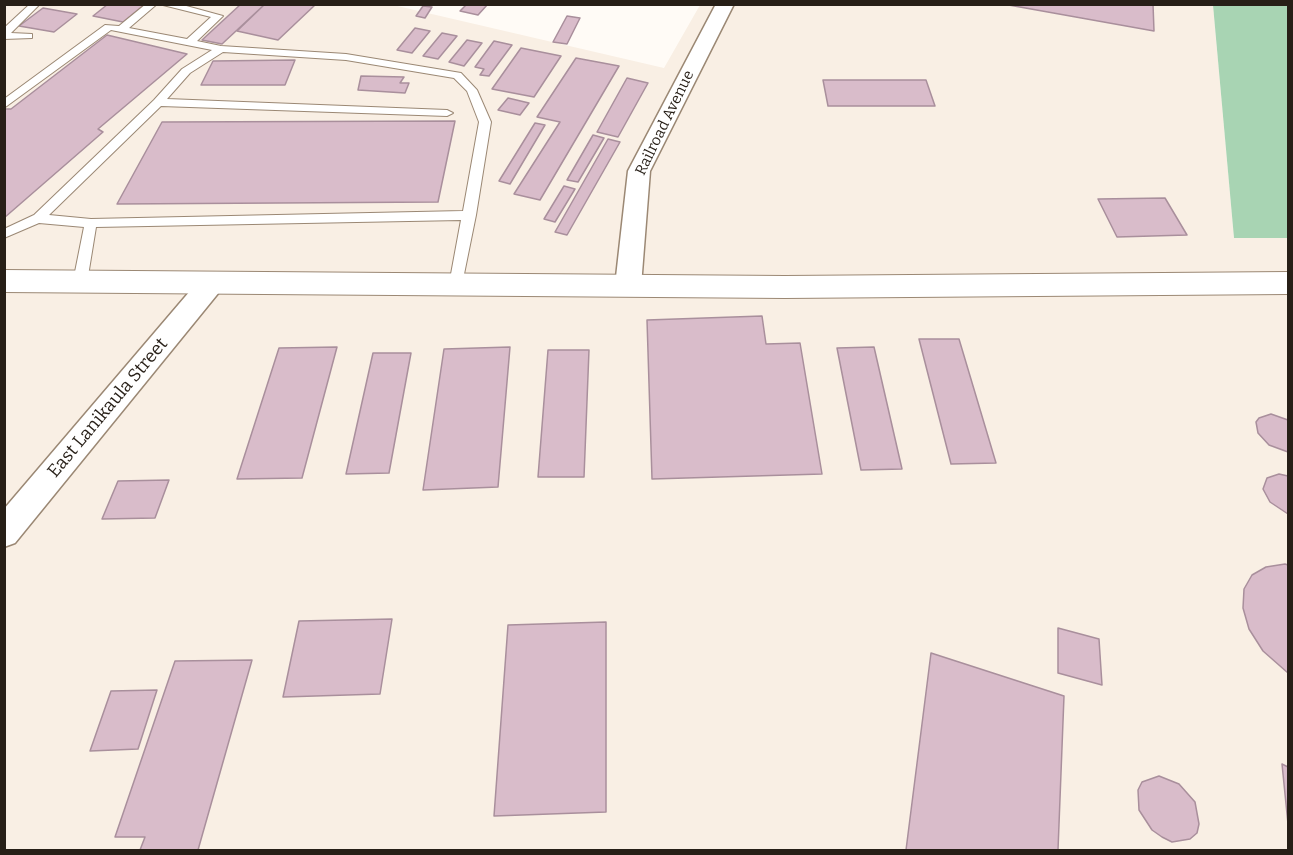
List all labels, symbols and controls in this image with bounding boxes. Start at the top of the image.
street label: Railroad Avenue [632,68,698,178]
street label: East Lanikaula Street [43,334,173,482]

